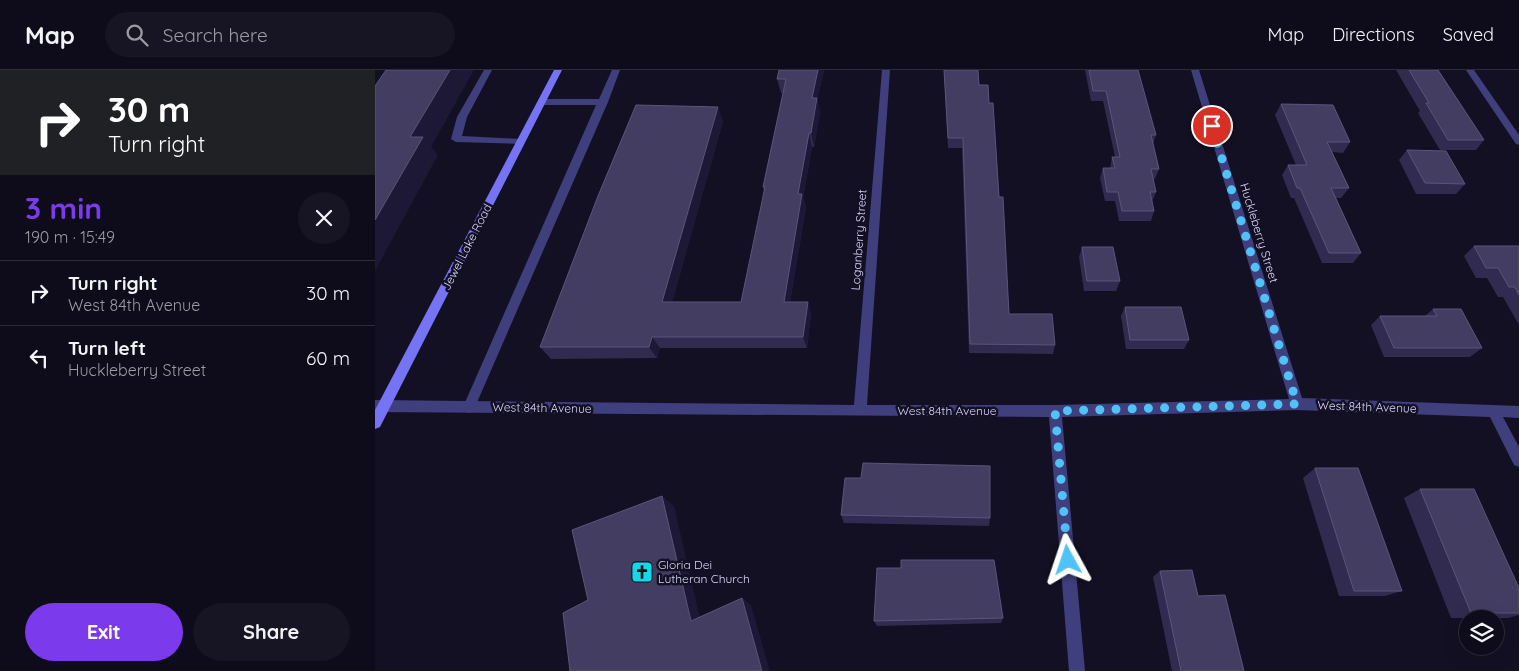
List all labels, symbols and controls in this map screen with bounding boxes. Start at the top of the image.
search box [105,12,455,57]
text: Map [25,20,75,50]
icon: search [123,21,151,49]
text: Search here [163,23,268,47]
text: Map [1267,23,1304,46]
text: Directions [1332,23,1415,46]
text: Saved [1443,23,1494,46]
text: 30 m [108,87,190,131]
icon: right [25,90,90,155]
pin [1191,105,1233,147]
icon: arrive [1198,112,1226,140]
text: Turn right [108,130,205,158]
street label: Huckleberry Street [1237,181,1282,285]
text: 3 min [25,189,102,227]
street label: Loganberry Street [847,189,870,291]
button: close [298,192,350,244]
street label: Jewel Lake Road [438,201,495,293]
text: 190 m · 15:49 [25,227,115,247]
text: Turn right [68,271,157,295]
icon: right [25,279,53,307]
text: 30 m [306,281,350,305]
text: West 84th Avenue [68,295,200,315]
text: Turn left [68,336,146,360]
icon: left [25,344,53,372]
text: 60 m [306,346,350,370]
text: Huckleberry Street [68,360,206,380]
street label: West 84th Avenue [1317,397,1417,416]
street label: West 84th Avenue [492,399,592,416]
street label: West 84th Avenue [897,403,997,418]
position arrow [1041,533,1093,585]
place label: Gloria Dei Lutheran Church [658,557,750,586]
church icon: Gloria Dei Lutheran Church [630,560,654,584]
button: Exit [25,603,183,661]
button: Share [193,603,350,661]
map controls [1459,610,1504,655]
button: layers [1459,610,1504,655]

